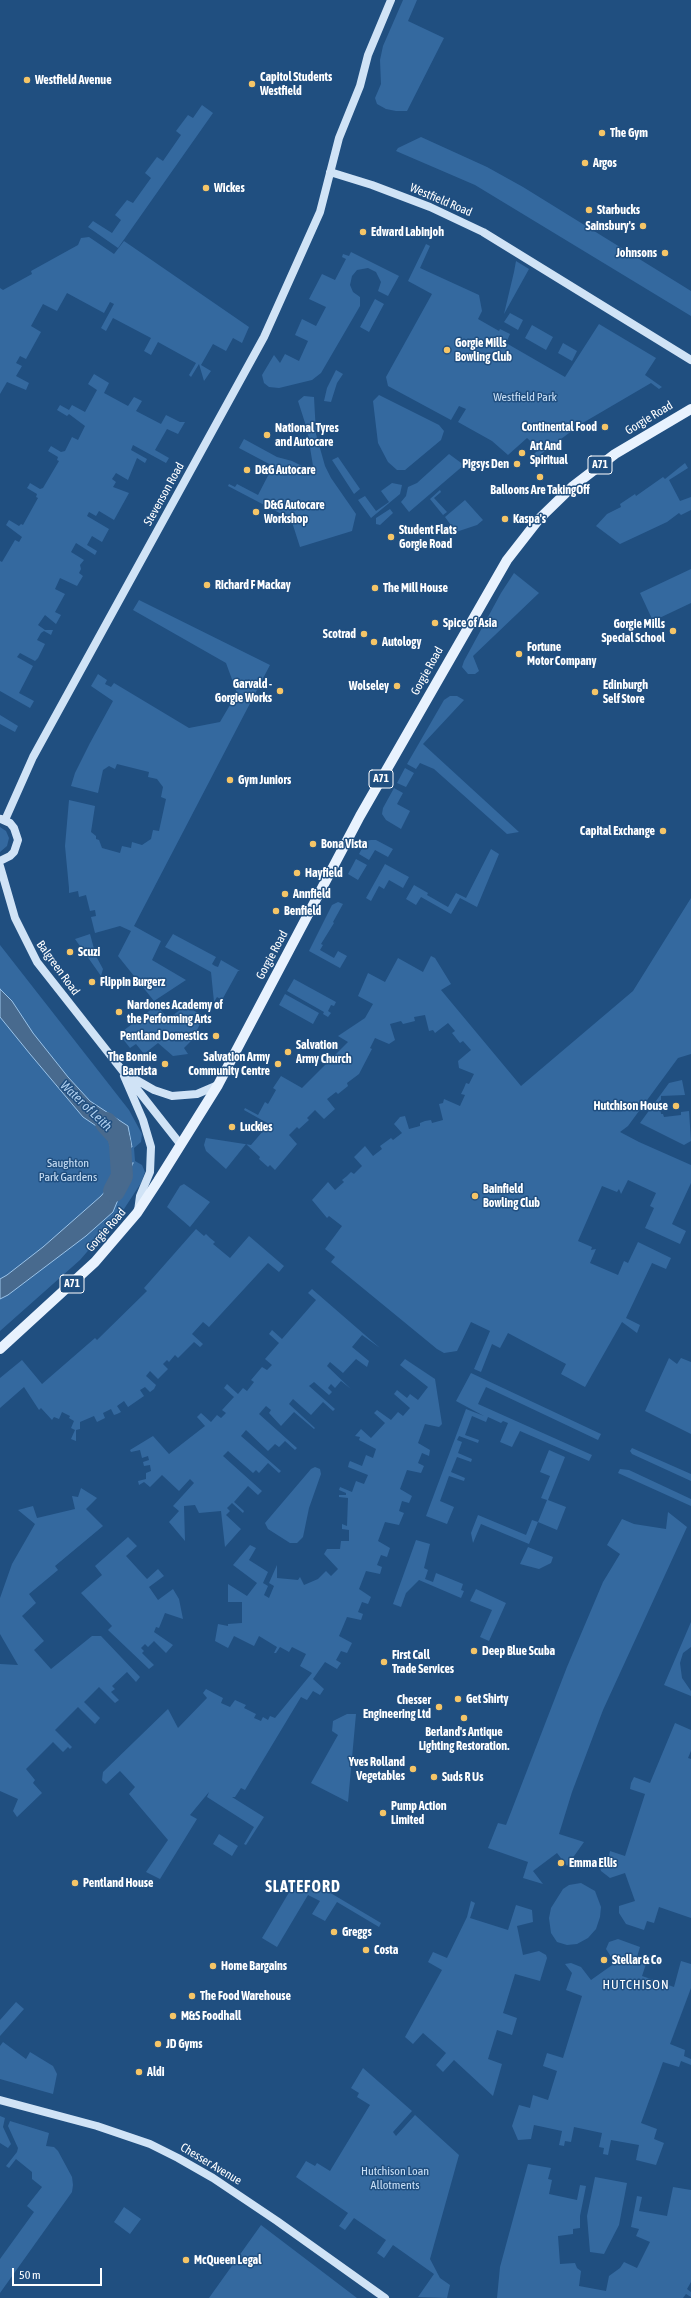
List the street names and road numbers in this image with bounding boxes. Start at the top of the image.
street label: Westfield Road [408,180,474,220]
street label: Gorgie Road [623,398,675,438]
road number: A71 [588,456,612,474]
street label: Stevenson Road [141,460,187,528]
street label: Gorgie Road [408,644,446,698]
road number: A71 [369,770,393,788]
street label: Gorgie Road [253,928,291,982]
street label: Balgreen Road [33,938,83,998]
street label: Gorgie Road [83,1205,129,1255]
road number: A71 [60,1275,84,1293]
street label: Chesser Avenue [178,2140,244,2188]

